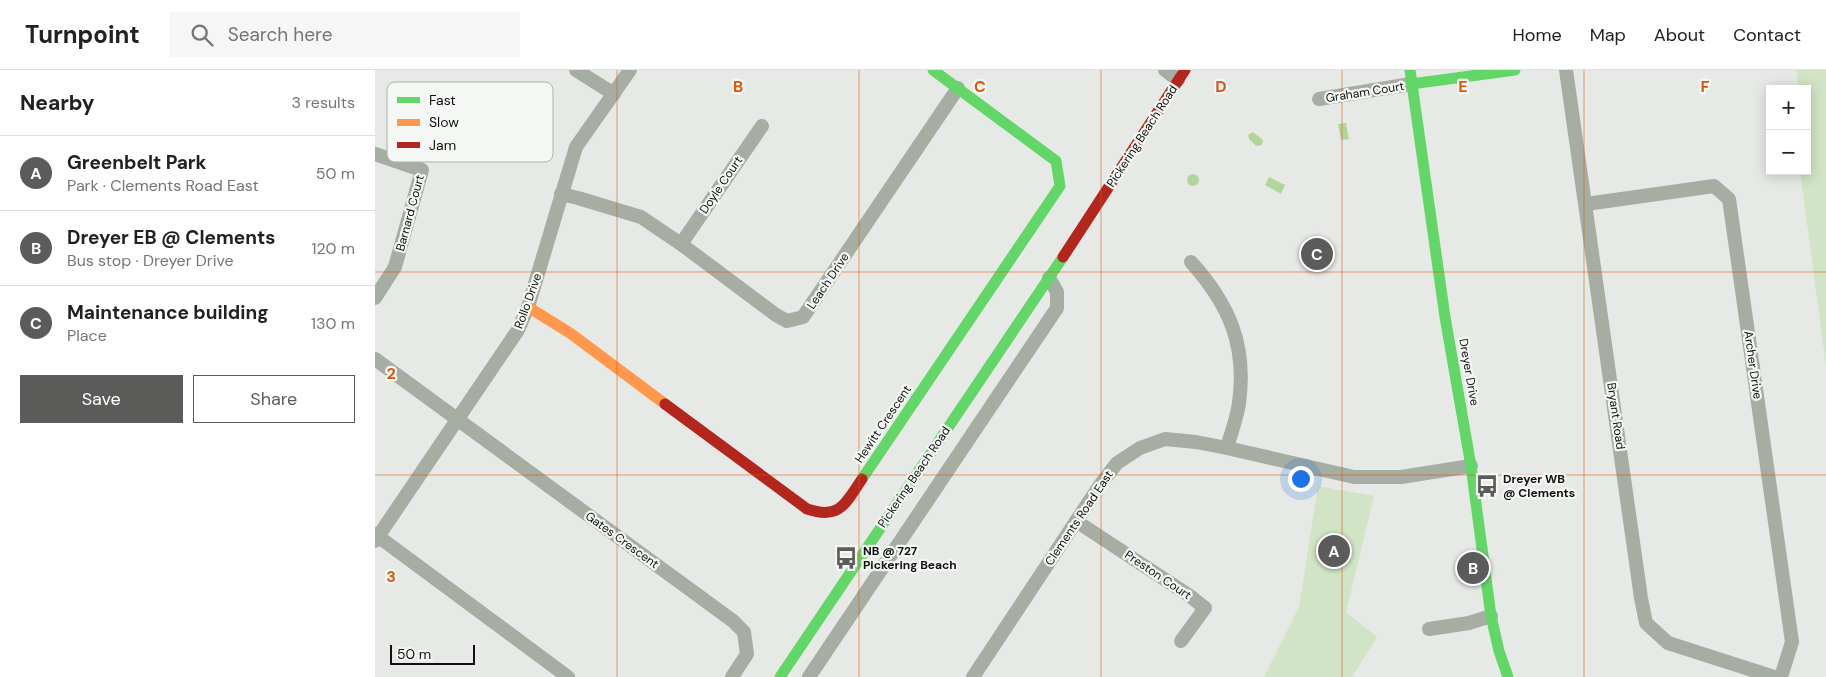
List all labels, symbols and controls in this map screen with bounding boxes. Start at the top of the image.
search box [170,12,520,57]
text: Turnpoint [25,19,140,50]
icon: search [188,21,216,49]
text: Search here [228,22,333,47]
text: Home [1512,23,1562,47]
text: Map [1590,23,1626,47]
text: About [1654,23,1705,47]
text: Contact [1733,23,1801,47]
text: B [733,76,743,97]
text: C [974,76,986,97]
text: D [1215,76,1227,97]
text: E [1458,76,1468,97]
text: F [1701,76,1710,97]
street label: Graham Court [1325,78,1406,106]
legend [387,82,553,162]
street label: Pickering Beach Road [1103,82,1181,190]
map controls [1766,85,1811,175]
button: + [1766,85,1811,130]
text: Nearby [20,89,94,117]
text: Fast [429,91,456,109]
text: 3 results [292,92,355,113]
text: Slow [429,113,459,131]
button: − [1766,130,1811,175]
text: Jam [429,136,456,154]
text: Greenbelt Park [67,150,207,175]
street label: Doyle Court [696,153,746,217]
text: A [30,163,42,184]
text: 50 m [316,163,355,184]
street label: Barnard Court [392,173,428,253]
text: Park · Clements Road East [67,175,259,196]
text: Dreyer EB @ Clements [67,225,275,250]
pin: C [1301,235,1333,273]
text: B [31,238,41,259]
text: 120 m [311,238,355,259]
text: Bus stop · Dreyer Drive [67,250,234,271]
street label: Leach Drive [803,250,853,312]
street label: Rollo Drive [511,271,545,331]
text: Maintenance building [67,300,268,325]
text: C [30,313,42,334]
text: 130 m [311,313,355,334]
text: Place [67,325,107,346]
street label: Archer Drive [1740,330,1766,400]
street label: Dreyer Drive [1455,337,1483,407]
text: 2 [386,363,396,384]
button: Save [20,375,183,423]
button: Share [193,375,355,423]
street label: Hewitt Crescent [851,382,915,466]
street label: Bryant Road [1603,382,1629,450]
street label: Pickering Beach Road [874,423,954,531]
your location [1288,466,1314,492]
street label: Clements Road East [1041,467,1117,569]
place label: Dreyer WB @ Clements [1503,471,1575,501]
bus stop icon: Dreyer WB @ Clements [1474,473,1500,499]
street label: Gates Crescent [582,508,662,572]
pin: A [1318,532,1350,570]
place label: NB @ 727 Pickering Beach [863,543,957,573]
bus stop icon: NB @ 727 Pickering Beach [833,545,859,571]
street label: Preston Court [1122,547,1195,603]
pin: B [1457,549,1489,587]
text: 3 [386,566,396,587]
scale bar [390,642,475,665]
text: 50 m [397,645,431,663]

